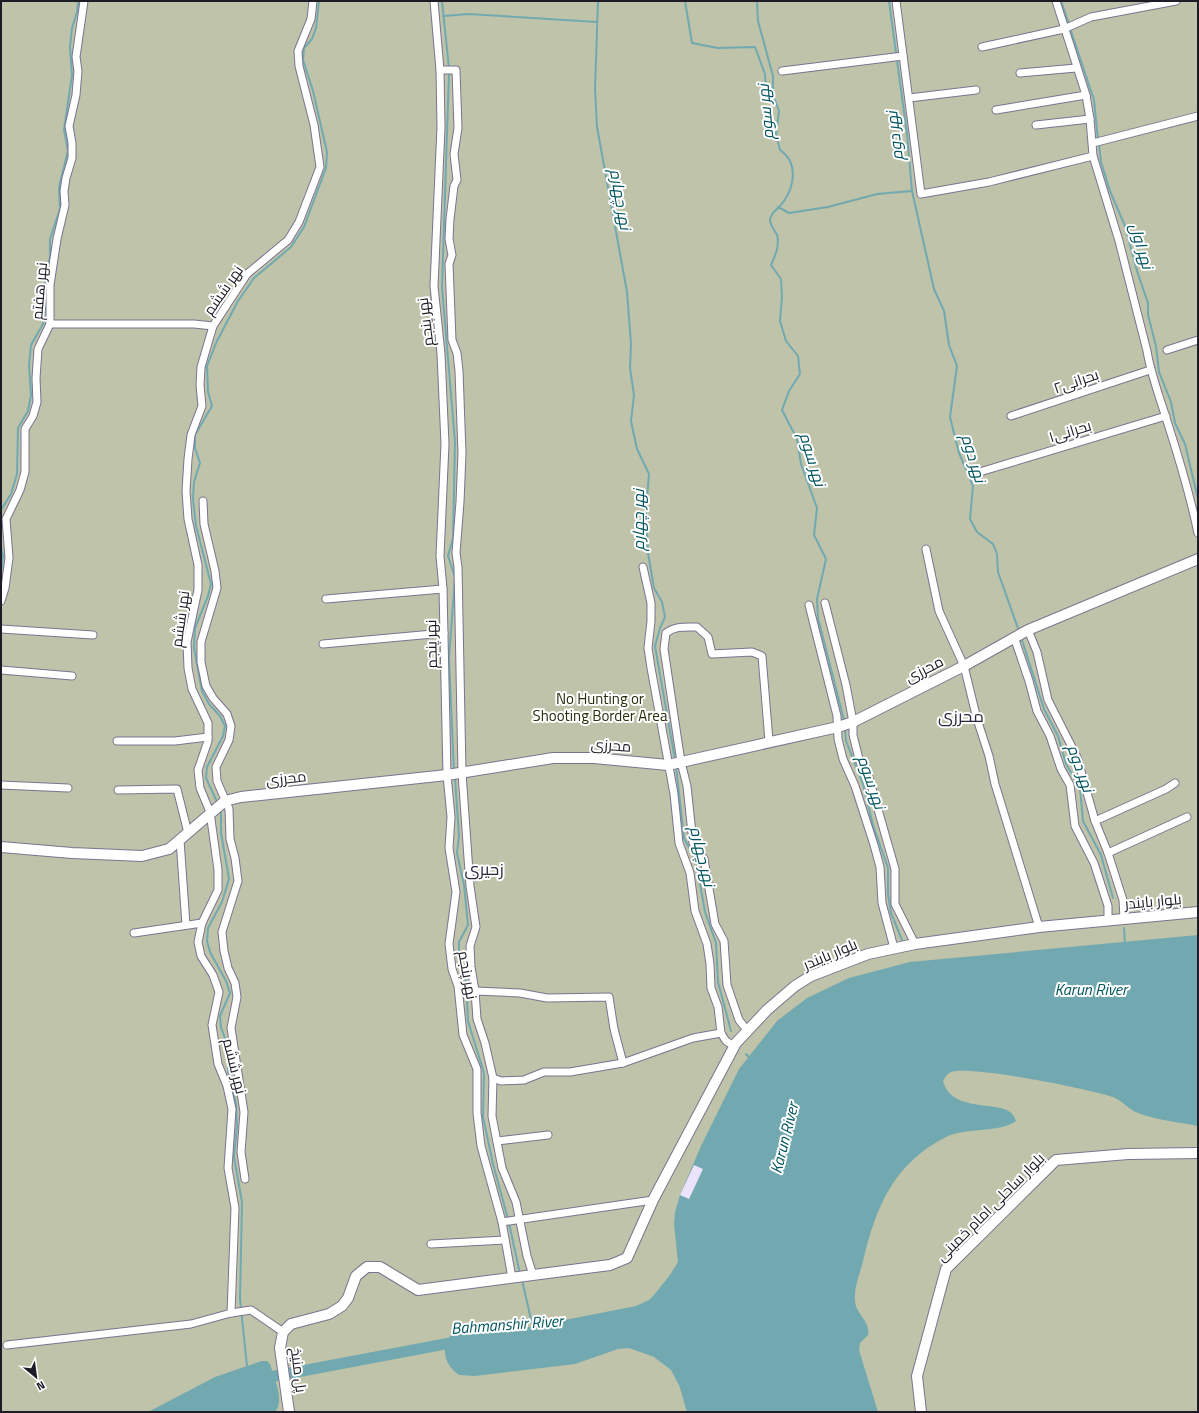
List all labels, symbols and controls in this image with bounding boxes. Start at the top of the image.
water label: نهر سوم [750,82,779,142]
water label: نهر دوم [879,108,909,163]
water label: نهر چهارم [604,166,638,233]
water label: نهر اول [1124,220,1161,274]
street label: نهر ششم [197,260,249,320]
street label: نهر هفتم [25,261,53,321]
street label: نهر پنجم [411,296,439,348]
street label: بحرانی۲ [1050,363,1102,399]
street label: بحرانی۱ [1046,414,1094,448]
water label: نهر سوم [793,428,833,491]
water label: نهر دوم [955,430,993,487]
water label: نهر چهارم [626,488,650,552]
street label: نهر ششم [165,589,195,649]
street label: نهر پنجم [419,619,443,669]
street label: محرزی [901,650,947,688]
park label: No Hunting or Shooting Border Area [533,687,668,727]
district label: محرزی [938,703,984,729]
street label: محرزی [590,732,632,758]
water label: نهر دوم [1061,740,1101,797]
water label: نهر سوم [851,751,893,814]
street label: محرزی [265,764,307,792]
water label: نهر چهارم [684,822,723,890]
district label: زحیری [464,856,504,882]
street label: بلوار بایندر [1122,887,1183,915]
street label: بلوار بایندر [798,932,861,976]
street label: نهر پنجم [452,949,484,1001]
water label: Karun River [1055,977,1129,1001]
street label: نهر ششم [217,1036,253,1096]
water label: Karun River [764,1098,805,1176]
street label: بلوار ساحلی امام خمینی [930,1147,1050,1267]
water label: Bahmanshir River [450,1308,566,1340]
street label: پل منیخ [285,1346,313,1394]
north arrow [16,1357,56,1397]
text: N [34,1377,48,1395]

